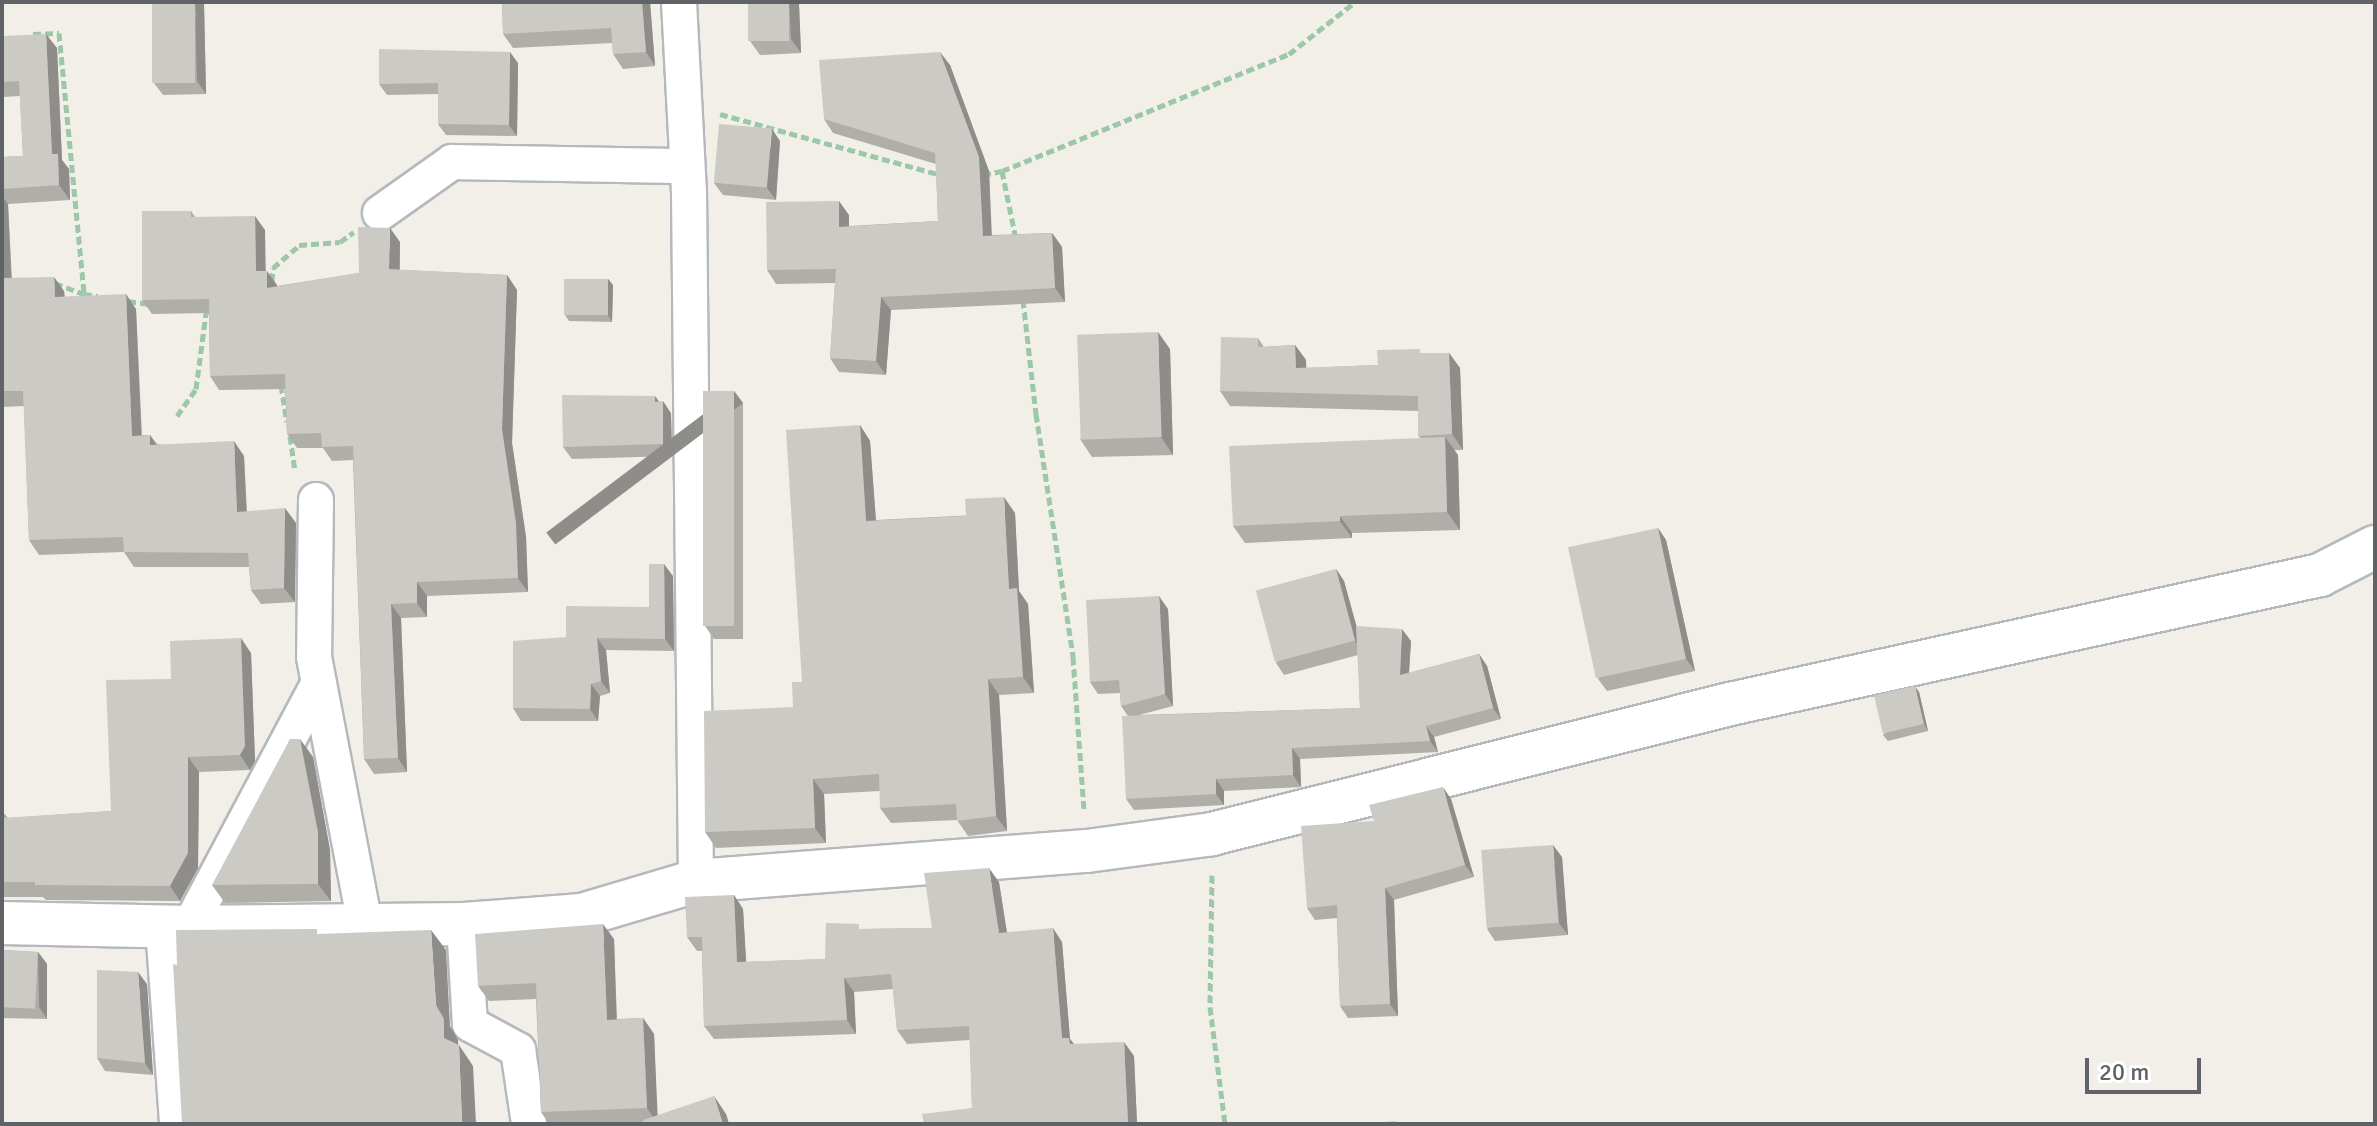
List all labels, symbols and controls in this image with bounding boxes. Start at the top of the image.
scale bar [2089,1042,2205,1092]
text: 20 m [2099,1057,2149,1087]

